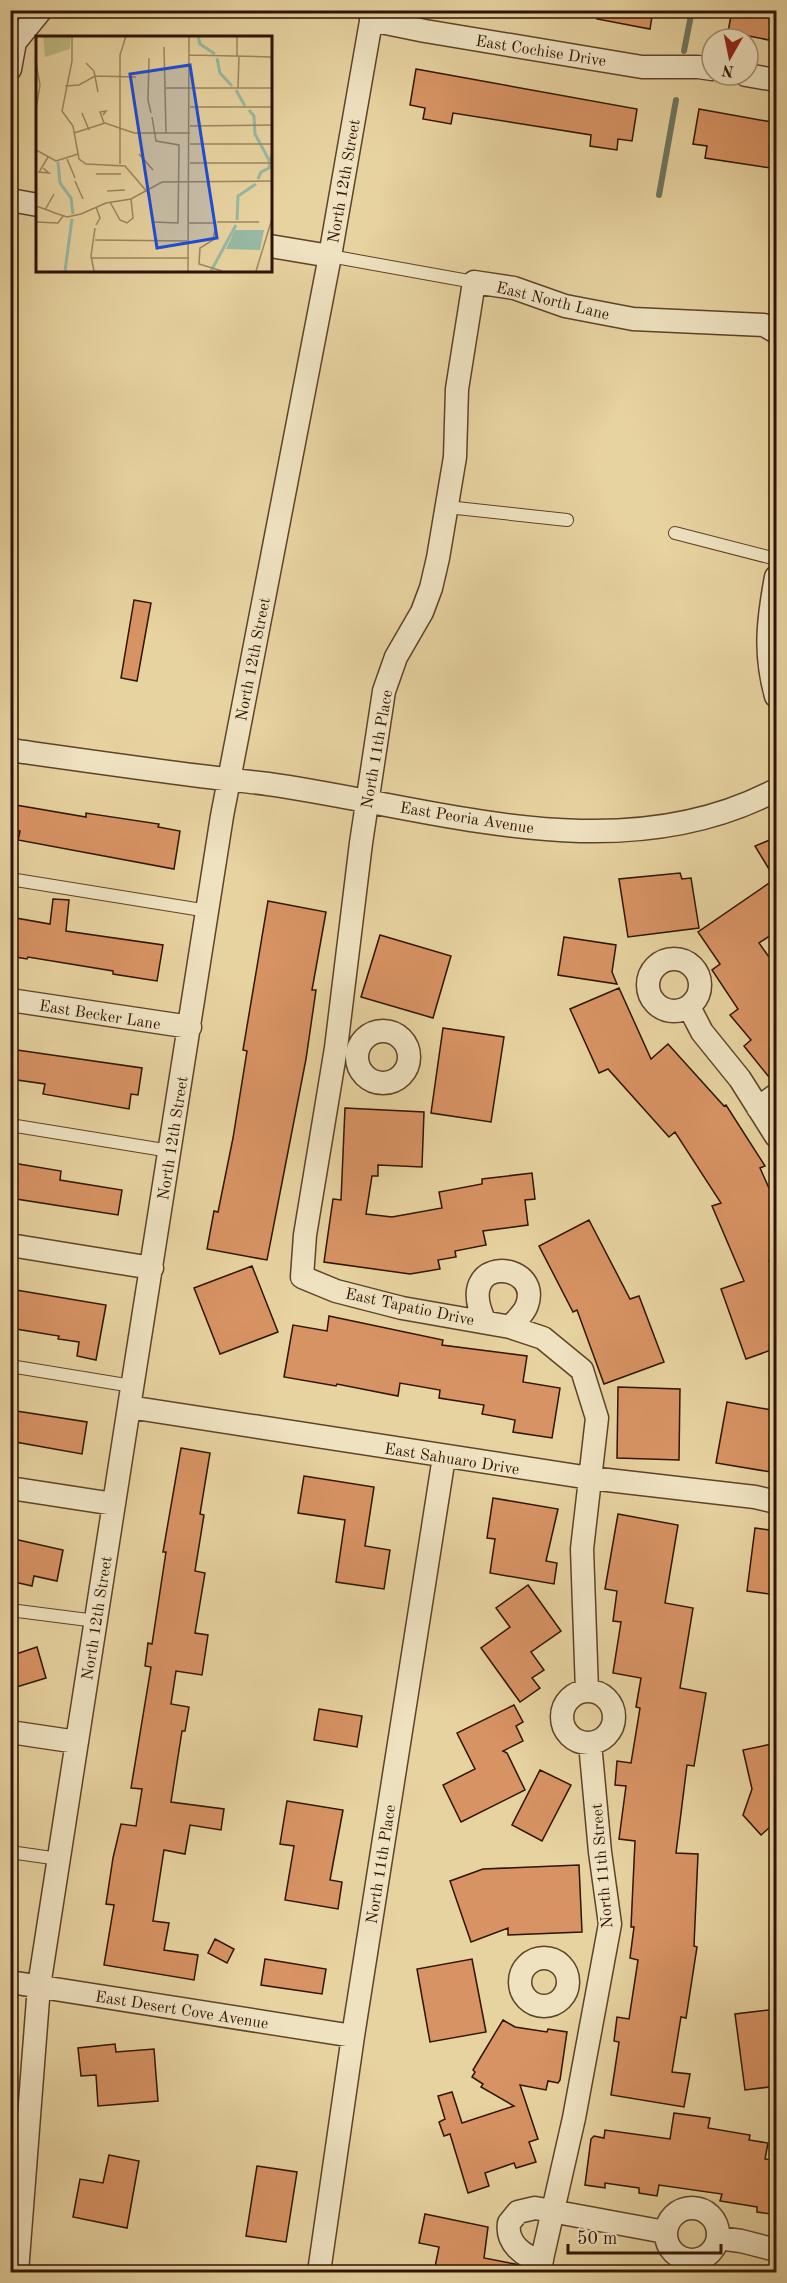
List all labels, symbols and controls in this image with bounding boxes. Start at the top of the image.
north arrow [700,27,760,87]
street label: East Cochise Drive [474,34,607,70]
inset map [36,36,272,272]
text: N [720,61,735,79]
street label: North 12th Street [326,118,364,244]
street label: East North Lane [494,280,611,324]
street label: North 12th Street [234,596,274,722]
street label: North 11th Place [360,689,396,810]
street label: East Peoria Avenue [399,800,535,837]
street label: East Becker Lane [38,998,162,1033]
street label: North 12th Street [156,1075,192,1201]
street label: East Tapatio Drive [344,1286,476,1329]
street label: East Sahuaro Drive [383,1441,520,1479]
street label: North 12th Street [80,1555,116,1681]
street label: North 11th Street [590,1802,616,1929]
street label: North 11th Place [365,1804,399,1925]
street label: East Desert Cove Avenue [94,1989,269,2033]
scale bar [568,2217,721,2255]
text: 50 m [577,2230,617,2248]

